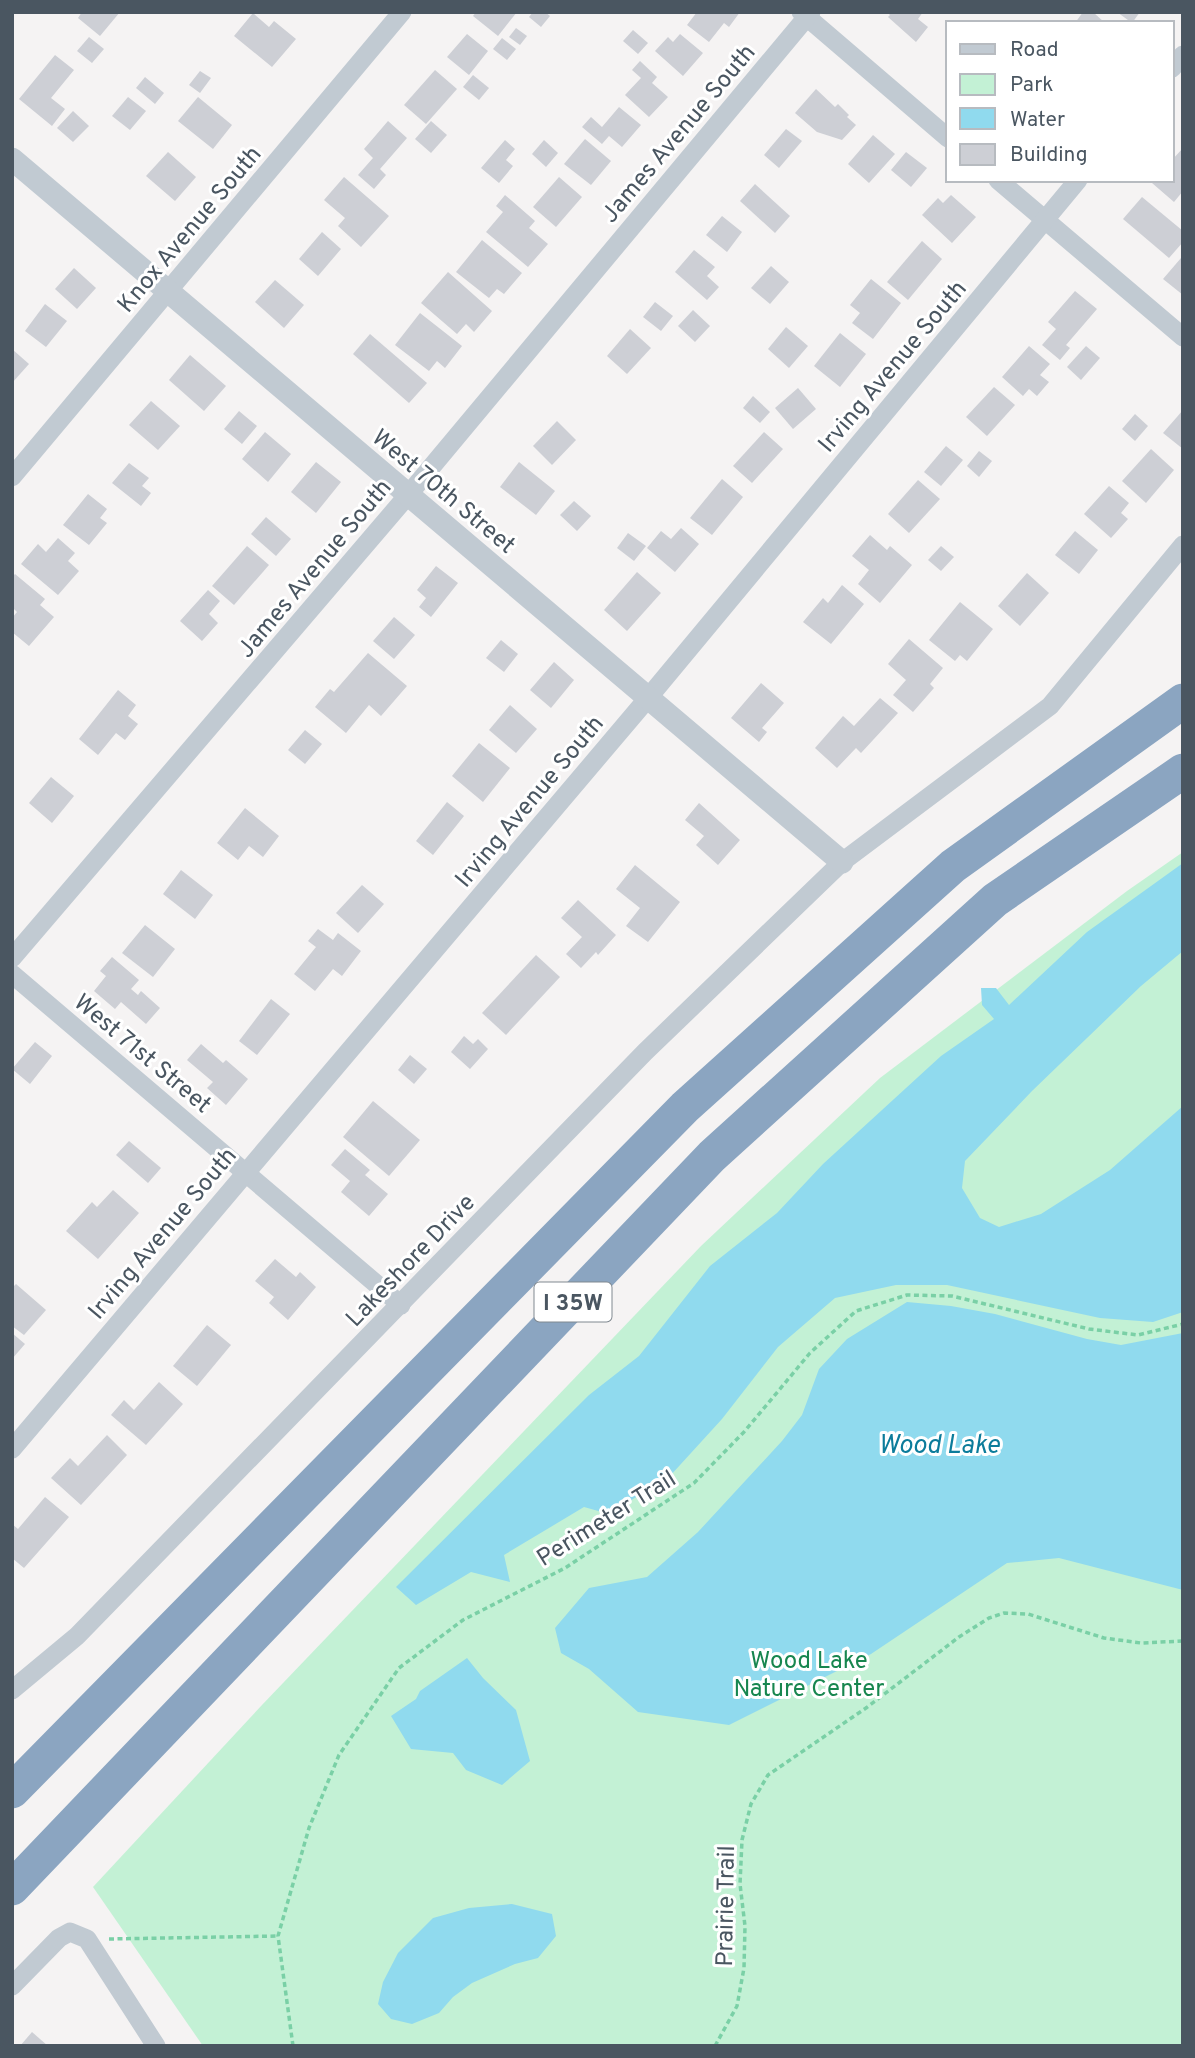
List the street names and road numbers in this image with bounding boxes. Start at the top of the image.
street label: James Avenue South [596,39,763,230]
street label: Knox Avenue South [112,141,269,320]
street label: Irving Avenue South [813,275,974,460]
street label: West 70th Street [365,424,521,561]
street label: James Avenue South [232,474,399,665]
street label: Irving Avenue South [450,710,611,895]
street label: West 71st Street [67,988,217,1121]
street label: Irving Avenue South [83,1142,244,1327]
street label: Lakeshore Drive [340,1189,482,1334]
road number: I 35W [534,1282,612,1322]
street label: Perimeter Trail [532,1465,682,1574]
street label: Prairie Trail [711,1845,743,1967]

